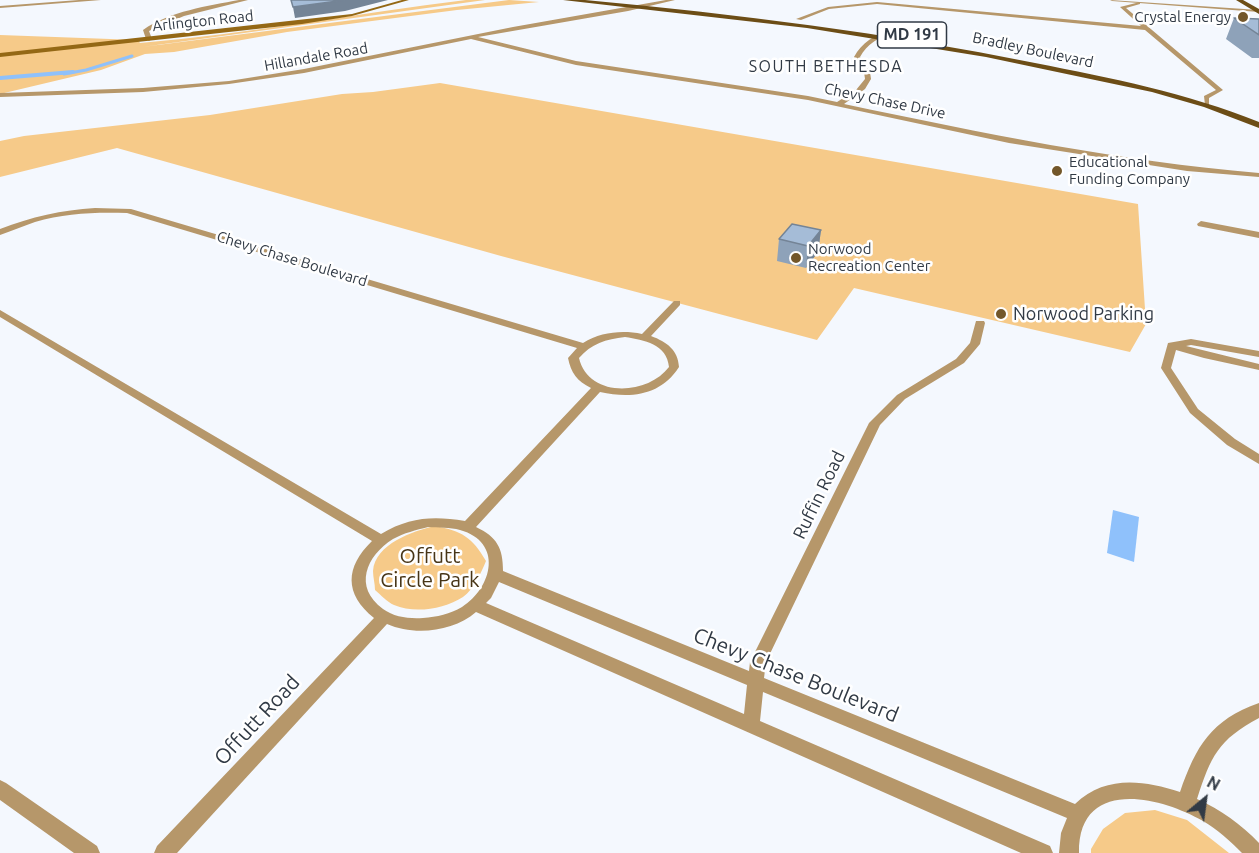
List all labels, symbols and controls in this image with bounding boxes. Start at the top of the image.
street label: Arlington Road [152,7,254,35]
place label: Crystal Energy [1134,8,1231,26]
marker: Crystal Energy [1236,10,1250,24]
road number: MD 191 [878,22,946,48]
street label: Bradley Boulevard [971,28,1095,72]
street label: Hillandale Road [263,39,369,75]
district label: SOUTH BETHESDA [749,57,903,77]
street label: Chevy Chase Drive [823,79,947,123]
place label: Educational Funding Company [1069,153,1190,188]
marker: Educational Funding Company [1050,164,1064,178]
street label: Chevy Chase Boulevard [215,228,369,290]
place label: Norwood Recreation Center [808,240,930,275]
marker: Norwood Recreation Center [789,251,803,265]
place label: Norwood Parking [1013,303,1154,325]
marker: Norwood Parking [994,307,1008,321]
street label: Ruffin Road [788,447,850,543]
park label: Offutt Circle Park [380,543,480,593]
street label: Chevy Chase Boulevard [690,622,902,728]
street label: Offutt Road [209,670,305,770]
north arrow [1175,769,1235,829]
text: N [1204,772,1223,794]

